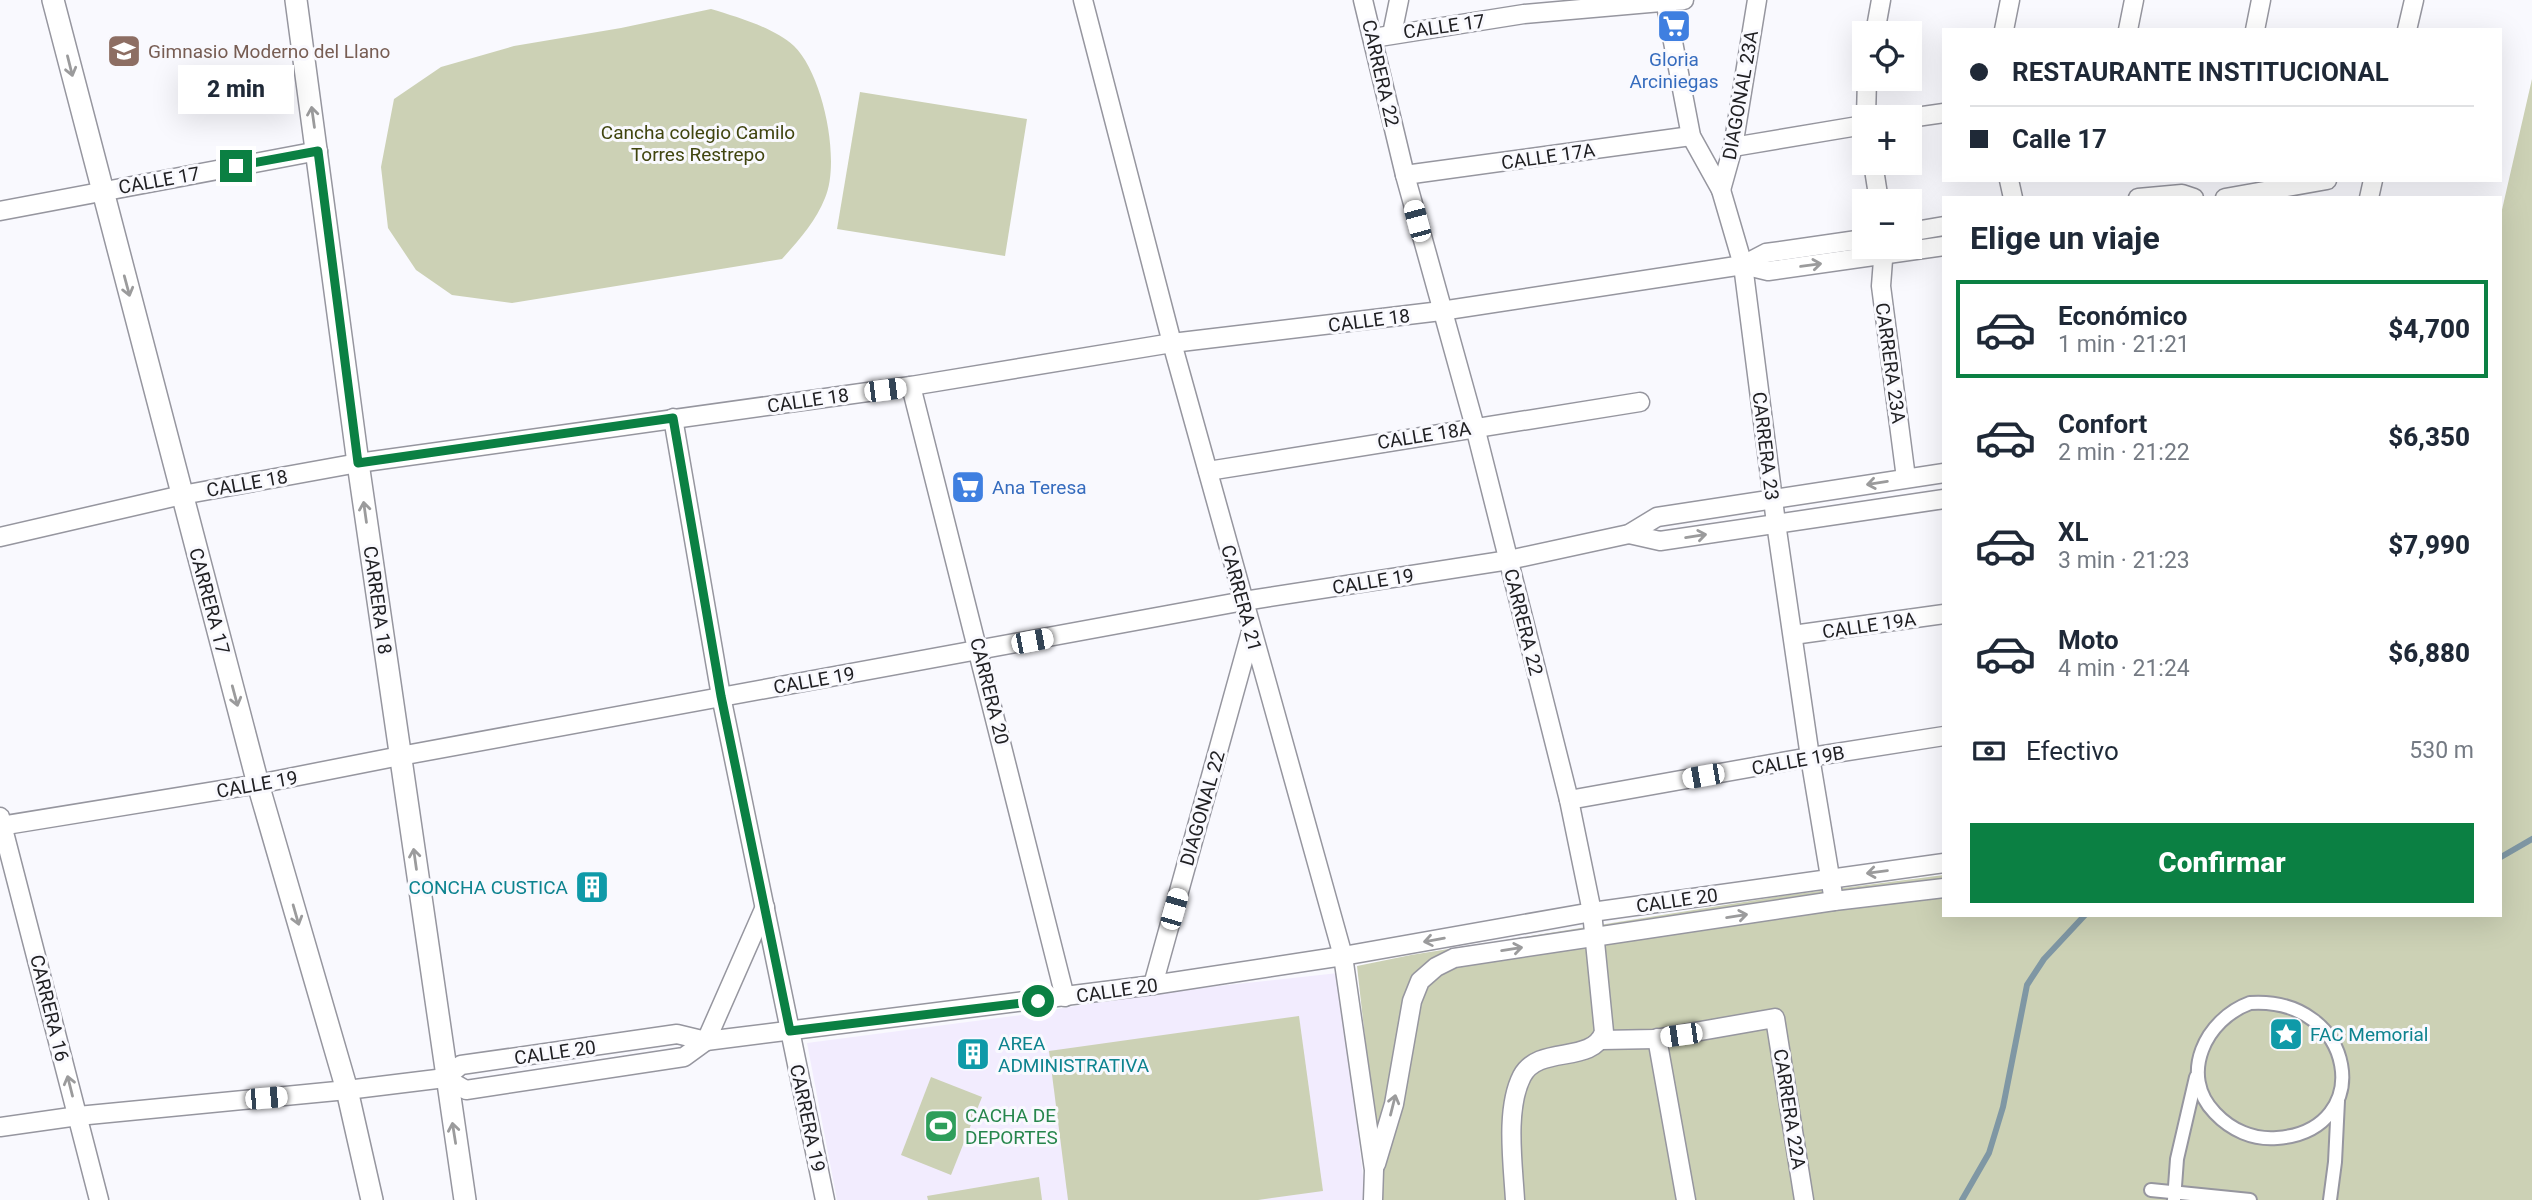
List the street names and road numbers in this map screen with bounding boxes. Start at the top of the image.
street label: CALLE 17 [1402,9,1486,44]
street label: CARRERA 22 [1357,17,1404,129]
street label: DIAGONAL 23A [1718,28,1763,162]
street label: CALLE 17A [1500,138,1597,174]
street label: CALLE 17 [117,162,202,199]
street label: CARRERA 23A [1871,301,1910,425]
street label: CALLE 18 [1327,304,1411,337]
street label: CALLE 18 [766,383,850,418]
street label: CARRERA 23 [1747,390,1784,502]
street label: CALLE 18A [1376,417,1473,454]
street label: CALLE 18 [205,465,290,502]
street label: CARRERA 21 [1216,542,1267,654]
street label: CARRERA 18 [359,544,396,656]
street label: CARRERA 17 [184,545,235,657]
street label: CALLE 19 [1331,564,1415,599]
street label: CARRERA 22 [1499,566,1548,678]
street label: CALLE 19A [1821,607,1918,643]
street label: CARRERA 20 [965,635,1014,747]
street label: CALLE 19 [772,662,857,699]
street label: CALLE 19B [1750,741,1846,780]
street label: DIAGONAL 22 [1175,748,1230,868]
street label: CALLE 19 [215,766,300,803]
street label: CALLE 20 [1635,883,1719,918]
street label: CARRERA 16 [25,952,74,1064]
street label: CALLE 20 [1075,973,1159,1008]
street label: CALLE 20 [513,1035,597,1070]
street label: CARRERA 22A [1769,1047,1810,1171]
street label: CARRERA 19 [785,1062,830,1174]

